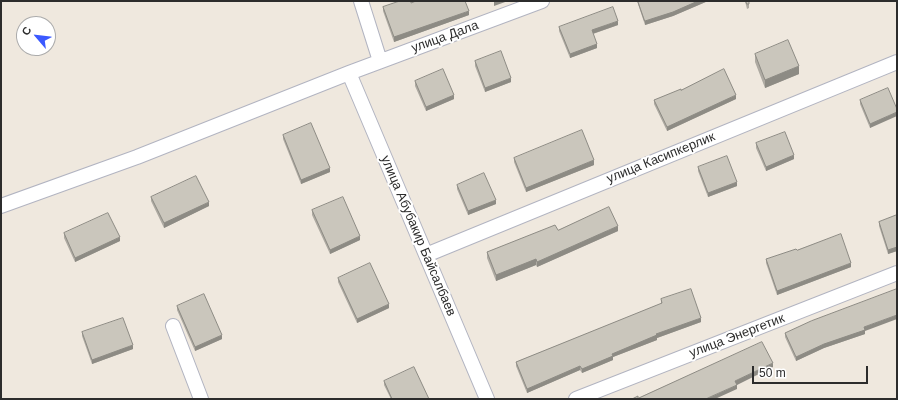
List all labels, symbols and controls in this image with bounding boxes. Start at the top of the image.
north arrow [16,16,56,56]
street label: улица Дала [409,18,481,56]
text: С [19,25,33,37]
street label: улица Касипкерлик [605,129,717,187]
street label: улица Абубакир Байсалбаев [377,153,459,319]
street label: улица Энергетик [687,311,787,361]
scale bar [754,358,870,384]
text: 50 m [759,366,786,380]

